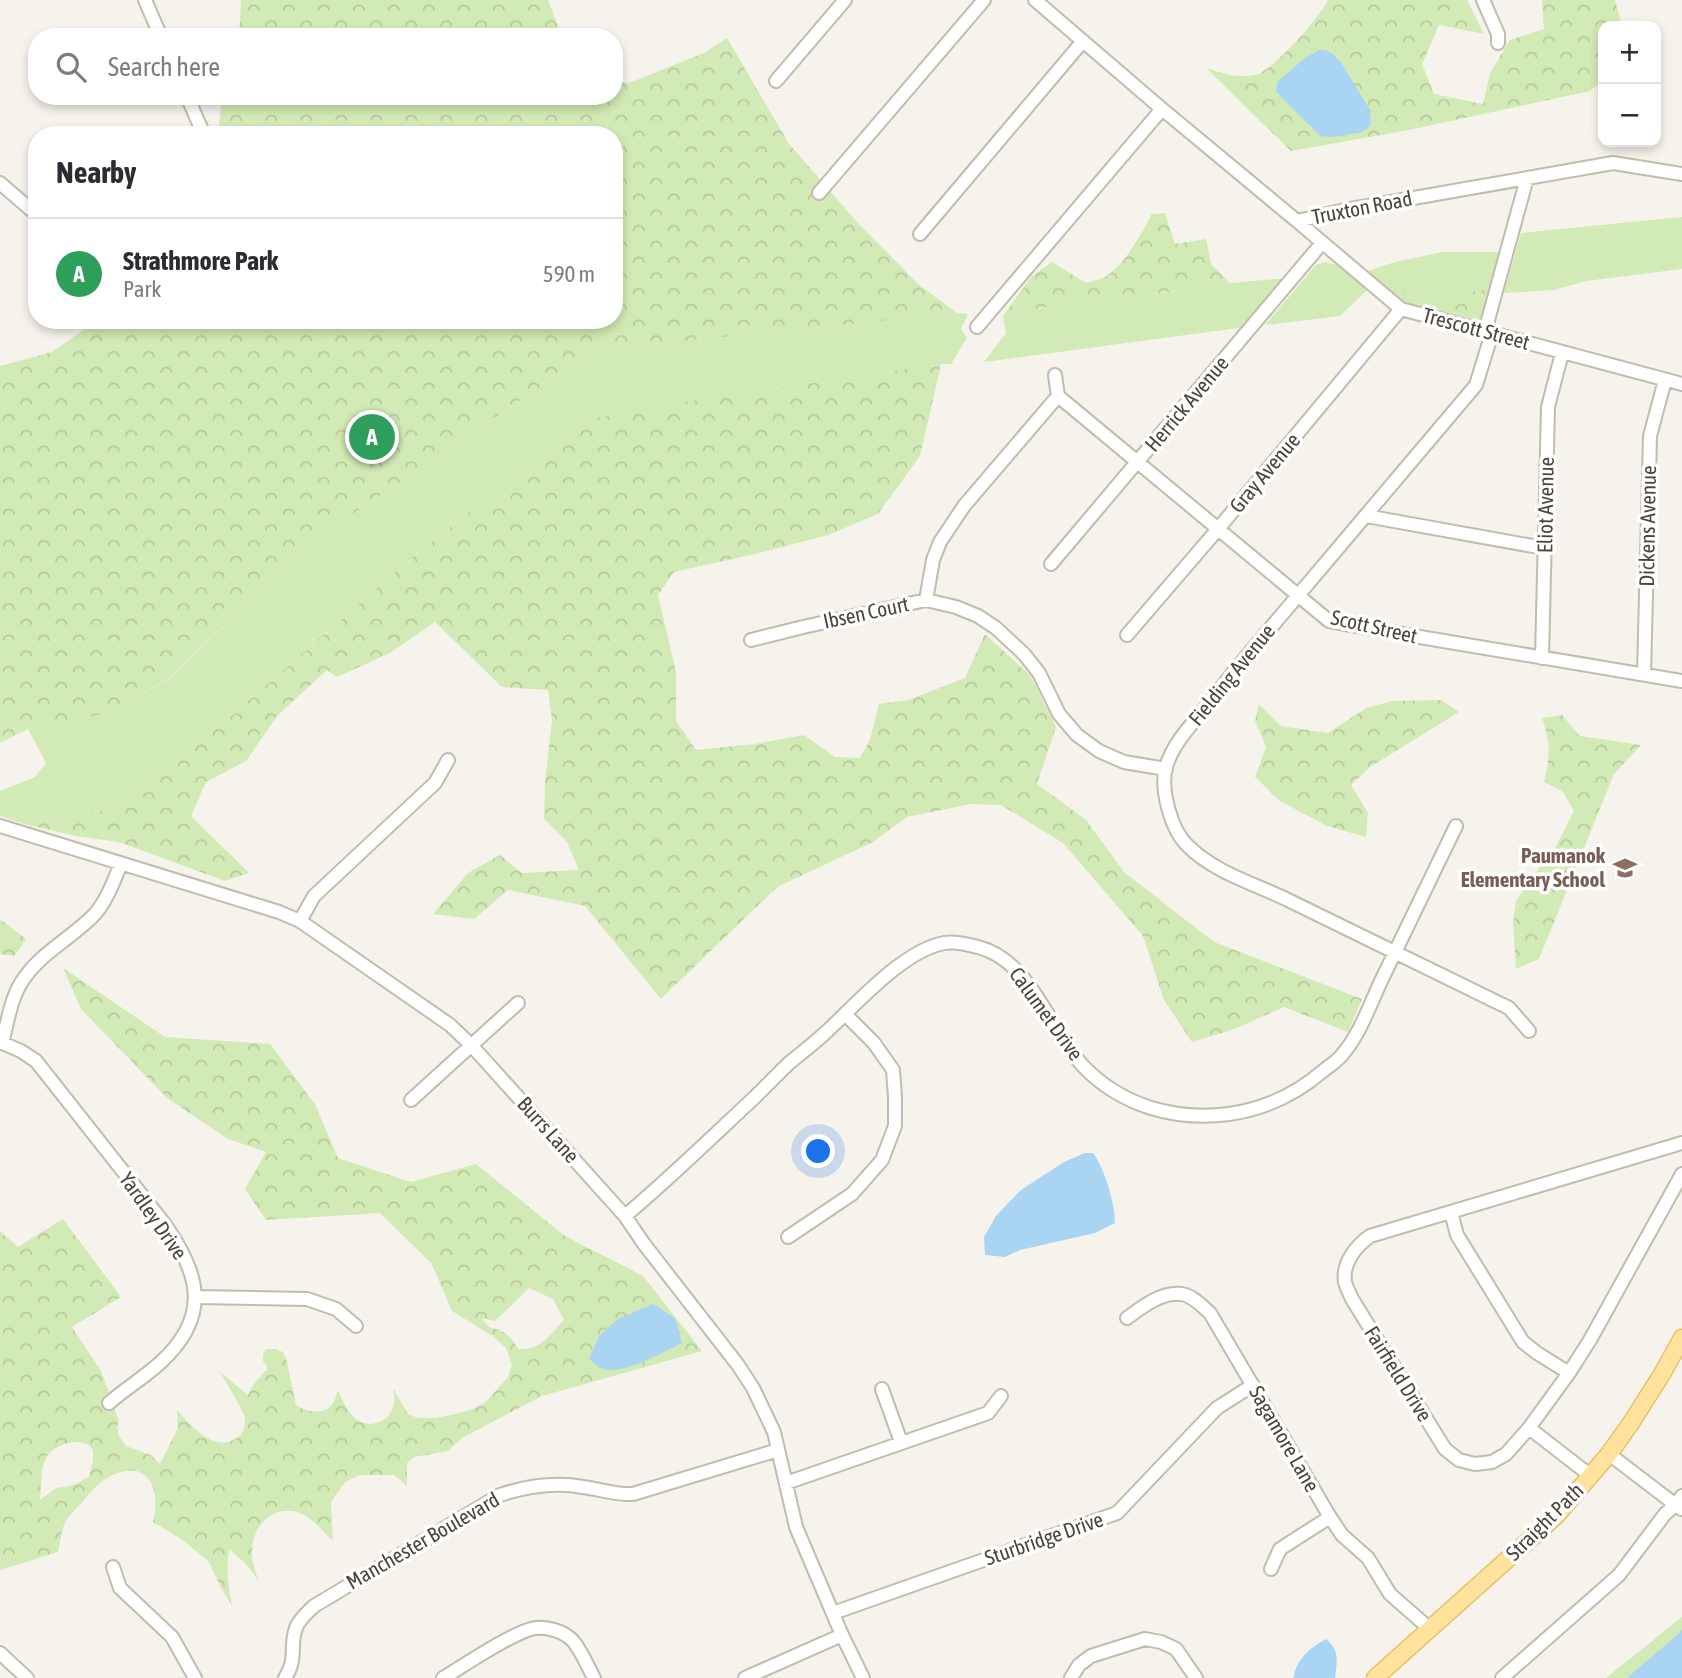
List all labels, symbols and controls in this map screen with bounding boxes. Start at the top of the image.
map controls [1598,21,1661,147]
button: + [1598,21,1661,84]
search box [28,28,623,105]
icon: search [52,48,90,86]
text: Search here [108,52,220,82]
button: − [1598,84,1661,147]
text: Nearby [56,155,136,189]
street label: Truxton Road [1310,186,1414,228]
text: Strathmore Park [123,246,278,276]
text: A [73,261,85,287]
text: 590 m [543,261,595,287]
text: Park [123,276,161,302]
street label: Trescott Street [1420,302,1532,354]
street label: Herrick Avenue [1139,351,1233,456]
pin: A [349,411,395,463]
street label: Gray Avenue [1224,428,1304,517]
street label: Eliot Avenue [1532,457,1558,553]
street label: Dickens Avenue [1634,465,1660,587]
street label: Ibsen Court [821,591,911,633]
street label: Scott Street [1329,604,1420,648]
street label: Fielding Avenue [1183,619,1279,730]
place label: Paumanok Elementary School [1461,843,1606,891]
school or university icon: Paumanok Elementary School [1611,854,1639,882]
street label: Calumet Drive [1005,962,1089,1065]
street label: Burrs Lane [513,1091,585,1167]
your location [801,1134,835,1168]
street label: Yardley Drive [115,1167,193,1264]
street label: Fairfield Drive [1360,1321,1438,1426]
street label: Sagamore Lane [1245,1381,1325,1496]
street label: Straight Path [1501,1478,1588,1565]
street label: Manchester Boulevard [342,1487,503,1594]
street label: Sturbridge Drive [981,1507,1106,1570]

